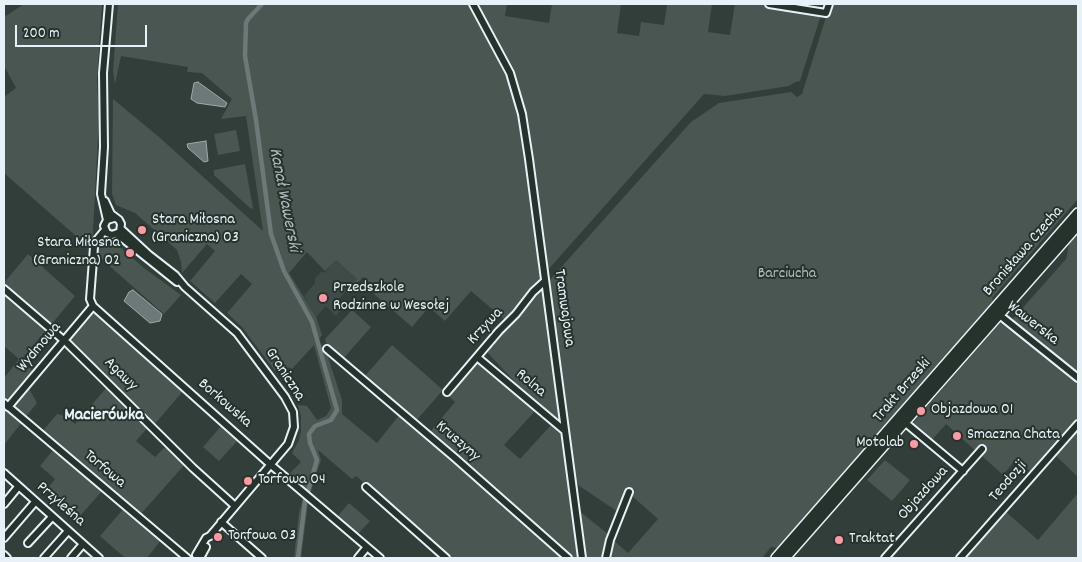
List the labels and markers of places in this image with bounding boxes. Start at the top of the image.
place label: Stara Miłosna (Graniczna) 03 [152,211,239,249]
marker: Stara Miłosna (Graniczna) 03 [136,224,148,236]
place label: Stara Miłosna (Graniczna) 02 [33,234,120,272]
marker: Stara Miłosna (Graniczna) 02 [124,247,136,259]
place label: Przedszkole Rodzinne w Wesołej [333,279,449,317]
marker: Przedszkole Rodzinne w Wesołej [317,292,329,304]
place label: Objazdowa 01 [931,401,1013,421]
marker: Objazdowa 01 [915,405,927,417]
place label: Smaczna Chata [967,426,1060,446]
marker: Smaczna Chata [951,430,963,442]
place label: Motolab [856,434,904,454]
marker: Motolab [908,438,920,450]
place label: Torfowa 04 [258,471,326,491]
marker: Torfowa 04 [242,475,254,487]
place label: Torfowa 03 [228,527,296,547]
place label: Traktat [849,530,895,550]
marker: Torfowa 03 [212,531,224,543]
marker: Traktat [833,534,845,546]

